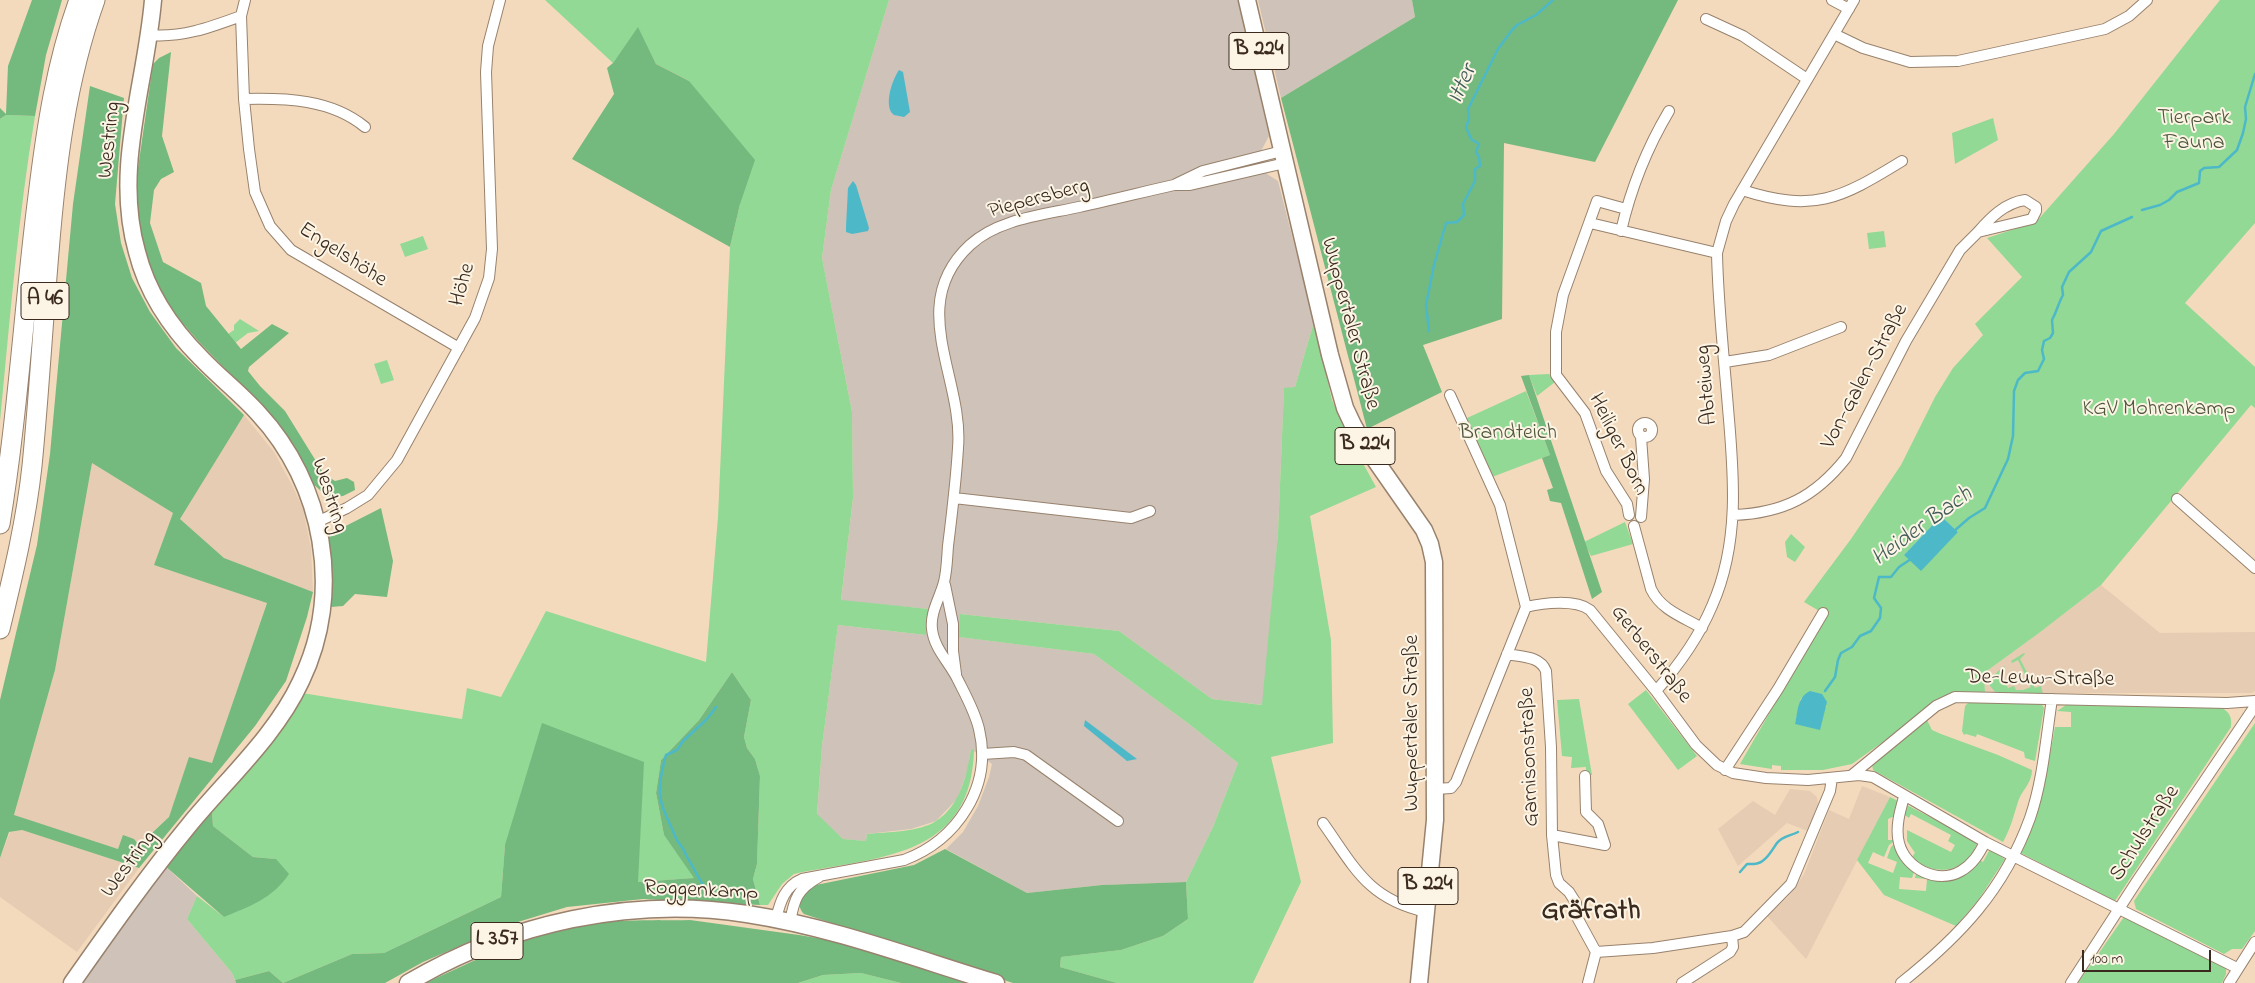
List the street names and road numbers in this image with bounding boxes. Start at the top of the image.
road number: B 224 [1229,32,1289,70]
street label: Westring [94,100,128,180]
street label: Piepersberg [986,174,1092,226]
street label: Engelshöhe [293,218,391,294]
street label: Wuppertaler Straße [1313,235,1385,413]
street label: Höhe [445,260,483,310]
road number: A 46 [21,282,69,320]
street label: Von-Galen-Straße [1817,300,1915,454]
street label: Abteiweg [1691,344,1725,426]
street label: Heiliger Born [1581,390,1653,500]
road number: B 224 [1335,428,1395,464]
street label: Westring [304,455,352,537]
street label: Gerberstraße [1603,601,1697,709]
street label: Wuppertaler Straße [1400,635,1426,811]
street label: De-Leuw-Straße [1965,666,2115,694]
street label: Garnisonstraße [1515,687,1547,827]
street label: Schulstraße [2105,781,2187,887]
street label: Westring [96,826,164,904]
road number: B 224 [1398,868,1458,904]
street label: Roggenkamp [643,876,759,908]
road number: L 357 [471,922,523,959]

